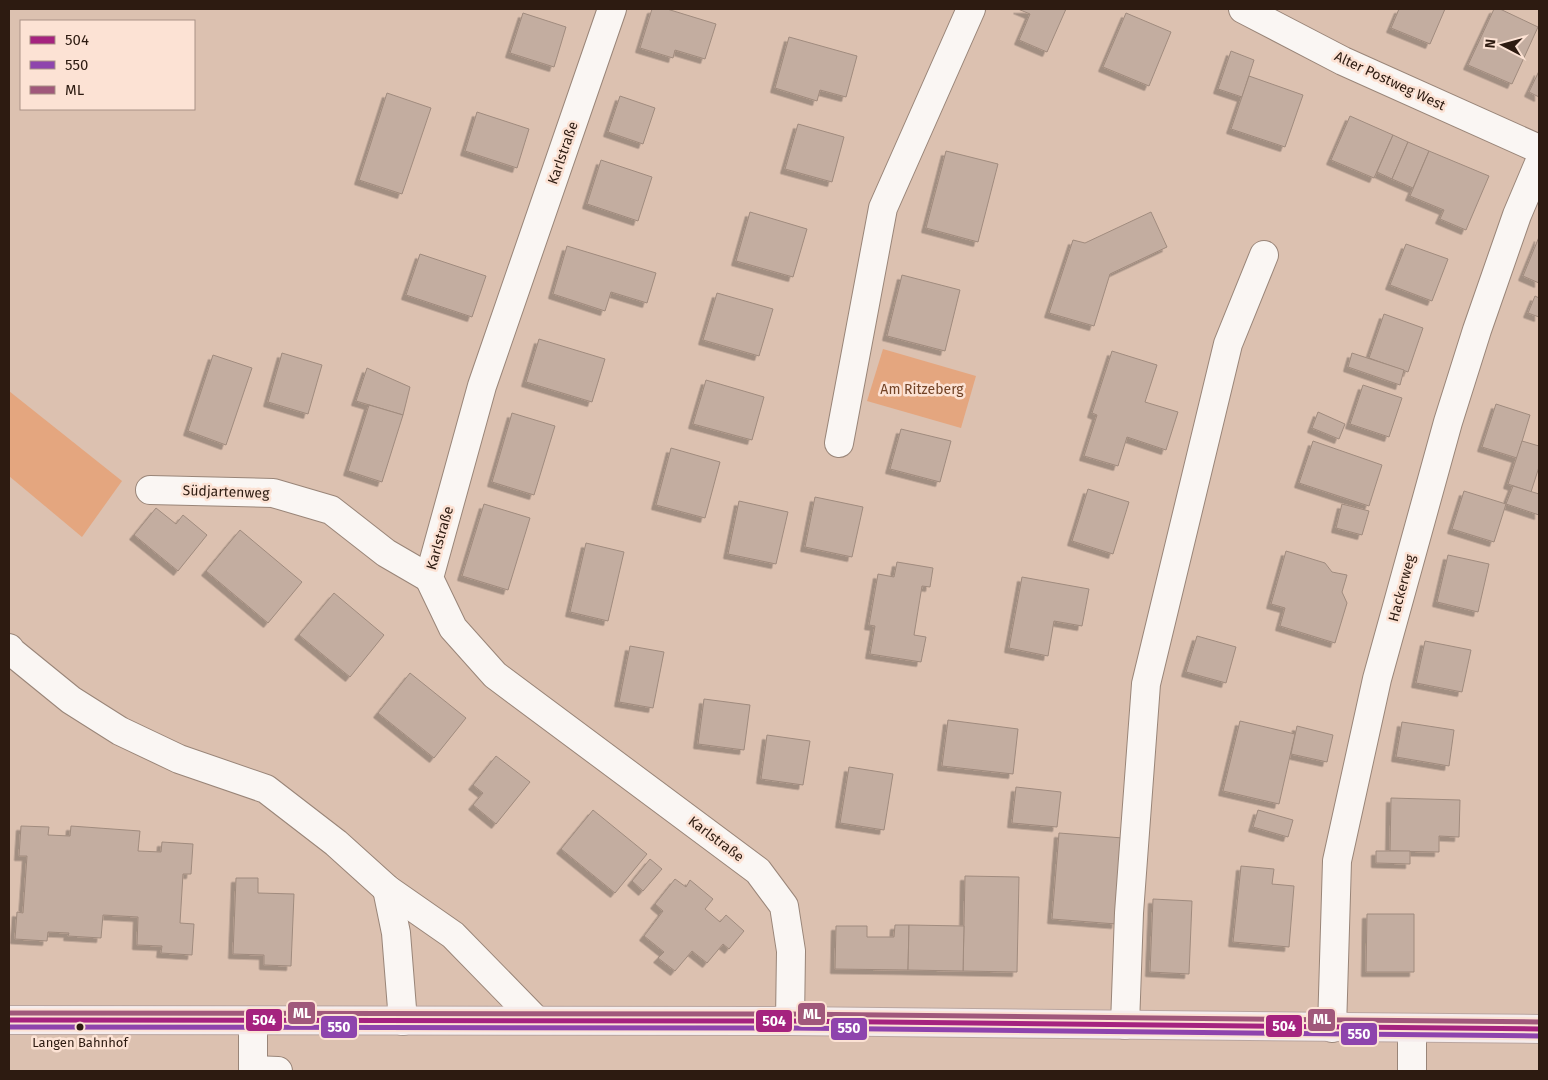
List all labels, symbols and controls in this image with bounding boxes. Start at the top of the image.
legend [20,20,195,110]
north arrow [1478,20,1528,70]
text: 504 [65,31,89,49]
text: N [1482,38,1500,49]
street label: Alter Postweg West [1332,48,1449,115]
text: 550 [65,56,88,74]
text: ML [65,81,85,99]
street label: Karlstraße [544,119,582,187]
park label: Am Ritzeberg [880,381,964,398]
street label: Südjartenweg [182,482,270,502]
street label: Karlstraße [423,504,457,572]
street label: Hackerweg [1385,552,1419,623]
street label: Karlstraße [685,813,747,865]
line badge: ML [287,1001,316,1025]
line badge: ML [797,1002,826,1026]
text: ML [293,1005,311,1022]
text: ML [803,1006,821,1023]
line badge: 504 [245,1008,283,1032]
line badge: ML [1307,1008,1336,1032]
line badge: 504 [755,1009,793,1033]
text: ML [1313,1011,1331,1028]
text: 504 [252,1012,276,1029]
text: 504 [762,1013,786,1030]
line badge: 504 [1265,1014,1303,1038]
line badge: 550 [320,1015,358,1039]
line badge: 550 [830,1017,868,1041]
text: 504 [1272,1018,1296,1035]
text: 550 [327,1019,351,1036]
text: 550 [837,1020,861,1037]
marker: Langen Bahnhof [75,1022,85,1032]
line badge: 550 [1340,1022,1378,1046]
text: 550 [1347,1026,1371,1043]
place label: Langen Bahnhof [32,1035,129,1050]

